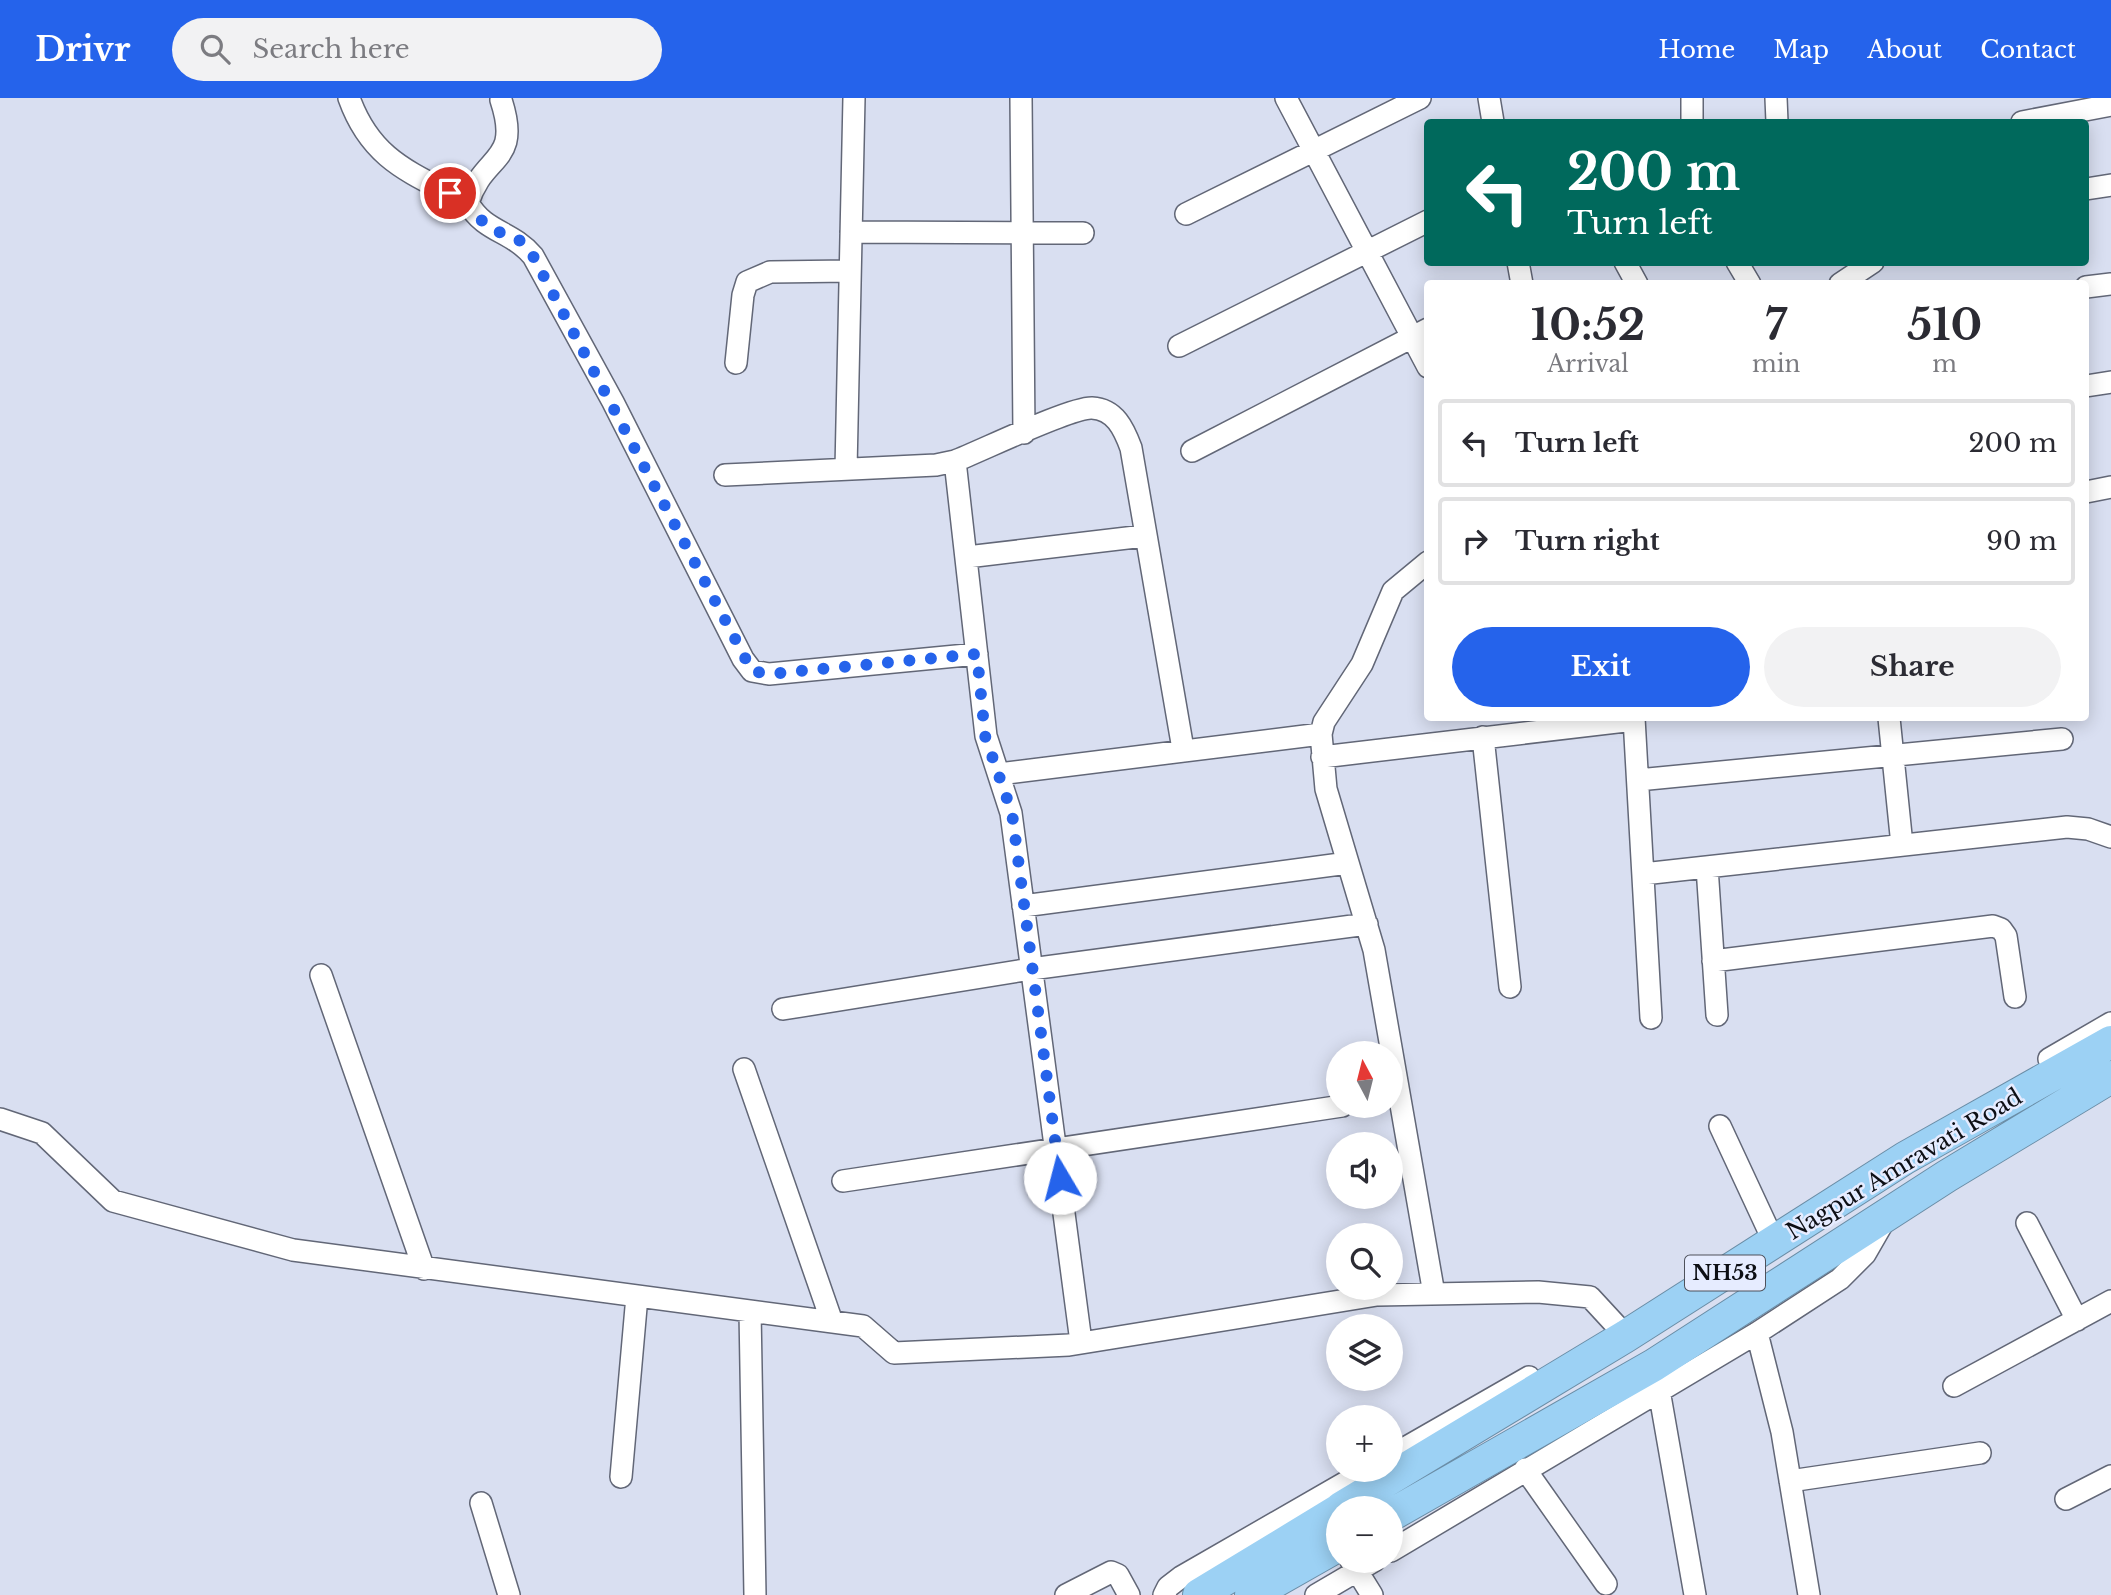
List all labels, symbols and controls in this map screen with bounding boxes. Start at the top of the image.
search box [172,18,662,81]
text: Drivr [35,29,130,70]
icon: search [196,30,234,68]
text: Search here [252,33,410,65]
text: Home [1659,35,1735,64]
text: Map [1773,35,1829,64]
text: About [1867,35,1942,64]
text: Contact [1980,35,2076,64]
text: 200 m [1567,142,1740,203]
icon: left [1452,147,1543,238]
pin [420,163,480,223]
icon: arrive [431,174,469,212]
text: Turn left [1567,203,1713,243]
text: 10:52 [1531,299,1645,351]
text: 7 [1765,299,1787,351]
text: 510 [1907,299,1982,351]
text: Arrival [1547,350,1629,378]
text: min [1752,350,1800,378]
text: m [1932,350,1957,378]
icon: left [1456,424,1494,462]
text: Turn left [1515,427,1639,459]
text: 200 m [1968,427,2057,459]
icon: right [1456,522,1494,560]
text: Turn right [1515,525,1660,557]
text: 90 m [1986,525,2057,557]
button: Exit [1452,627,1750,707]
button: Share [1764,627,2061,707]
north arrow [1326,1041,1404,1118]
map controls [1326,1041,1403,1573]
street label: Nagpur Amravati Road [1781,1082,2027,1246]
button: sound [1326,1132,1403,1209]
position arrow [1023,1141,1097,1215]
button: search [1326,1223,1403,1300]
road number: NH53 [1685,1256,1765,1290]
button: layers [1326,1314,1403,1391]
button: + [1326,1405,1403,1482]
button: − [1326,1496,1403,1573]

